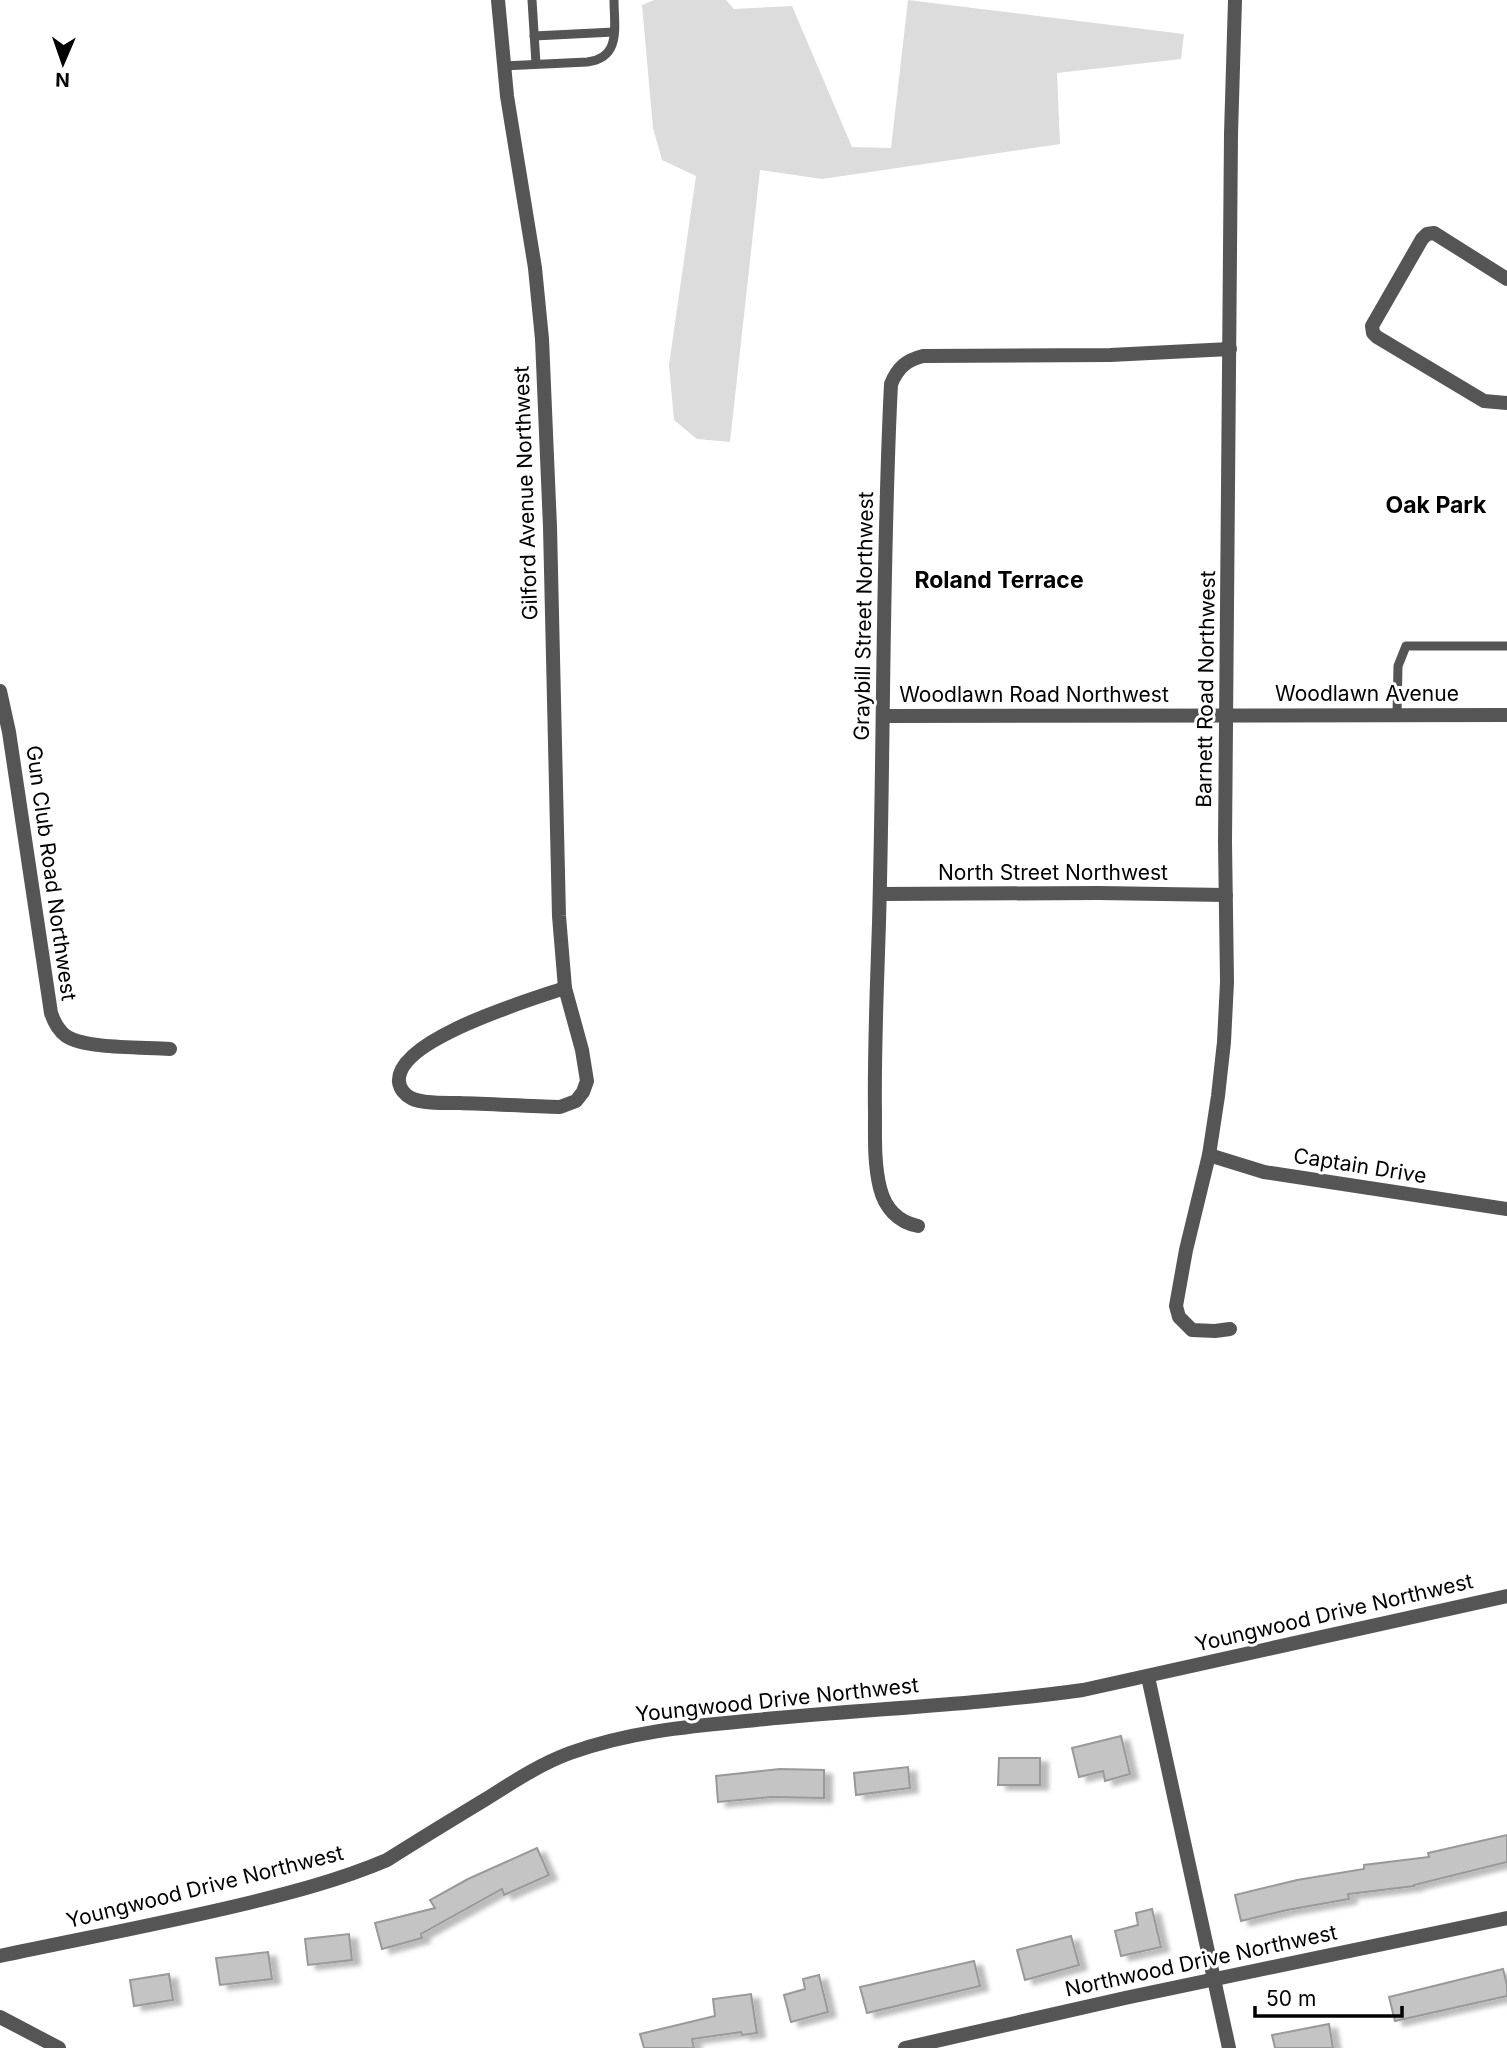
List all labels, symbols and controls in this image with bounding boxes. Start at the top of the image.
north arrow [28,28,98,98]
text: N [55,68,70,91]
street label: Gilford Avenue Northwest [509,365,542,621]
street label: Graybill Street Northwest [849,491,878,741]
district label: Oak Park [1386,491,1487,519]
district label: Roland Terrace [914,566,1084,594]
street label: Barnett Road Northwest [1191,570,1220,808]
street label: Woodlawn Avenue [1275,681,1459,706]
street label: Woodlawn Road Northwest [899,682,1169,707]
street label: Gun Club Road Northwest [21,744,82,1002]
street label: North Street Northwest [938,860,1168,885]
street label: Captain Drive [1292,1143,1428,1188]
street label: Youngwood Drive Northwest [1192,1568,1475,1657]
street label: Youngwood Drive Northwest [634,1672,920,1727]
street label: Youngwood Drive Northwest [64,1840,346,1933]
street label: Northwood Drive Northwest [1063,1919,1339,2002]
scale bar [1255,1974,1402,2018]
text: 50 m [1266,1986,1316,2011]

